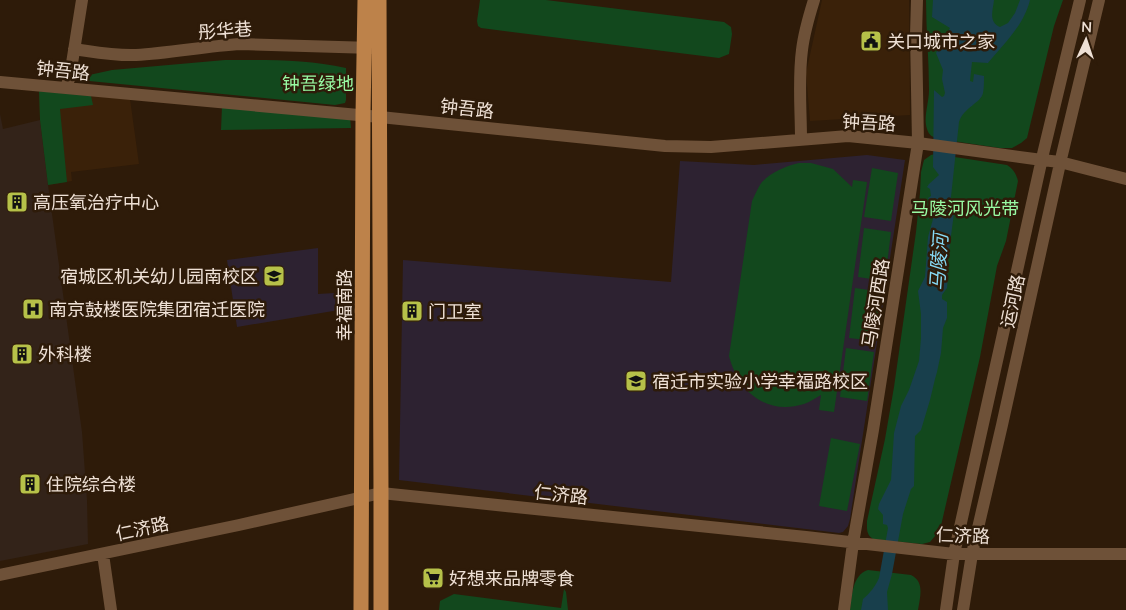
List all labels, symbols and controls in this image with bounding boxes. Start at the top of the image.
north arrow [1061,15,1111,65]
street label: 彤华巷 [197,17,253,43]
text: N [1081,18,1093,35]
public building icon: 关口城市之家 [859,29,883,53]
place label: 关口城市之家 [887,30,995,52]
street label: 钟吾路 [35,56,91,84]
park label: 钟吾绿地 [282,72,354,94]
street label: 钟吾路 [439,94,495,122]
street label: 钟吾路 [841,110,897,134]
building icon: 高压氧治疗中心 [5,190,29,214]
place label: 高压氧治疗中心 [33,191,159,213]
park label: 马陵河风光带 [911,197,1019,219]
water label: 马陵河 [925,229,952,291]
street label: 马陵河西路 [857,257,893,349]
school or university icon: 宿城区机关幼儿园南校区 [262,264,286,288]
place label: 宿城区机关幼儿园南校区 [60,265,258,287]
street label: 幸福南路 [333,269,355,341]
street label: 运河路 [996,272,1028,330]
hospital icon: 南京鼓楼医院集团宿迁医院 [21,297,45,321]
place label: 南京鼓楼医院集团宿迁医院 [49,298,265,320]
building icon: 门卫室 [400,299,424,323]
place label: 门卫室 [428,300,482,322]
building icon: 外科楼 [10,342,34,366]
place label: 外科楼 [38,343,92,365]
school or university icon: 宿迁市实验小学幸福路校区 [624,369,648,393]
place label: 宿迁市实验小学幸福路校区 [652,370,868,392]
building icon: 住院综合楼 [18,472,42,496]
place label: 住院综合楼 [46,473,136,495]
street label: 仁济路 [533,480,589,508]
street label: 仁济路 [113,512,171,544]
street label: 仁济路 [936,523,990,547]
supermarket icon: 好想来品牌零食 [421,566,445,590]
place label: 好想来品牌零食 [449,567,575,589]

